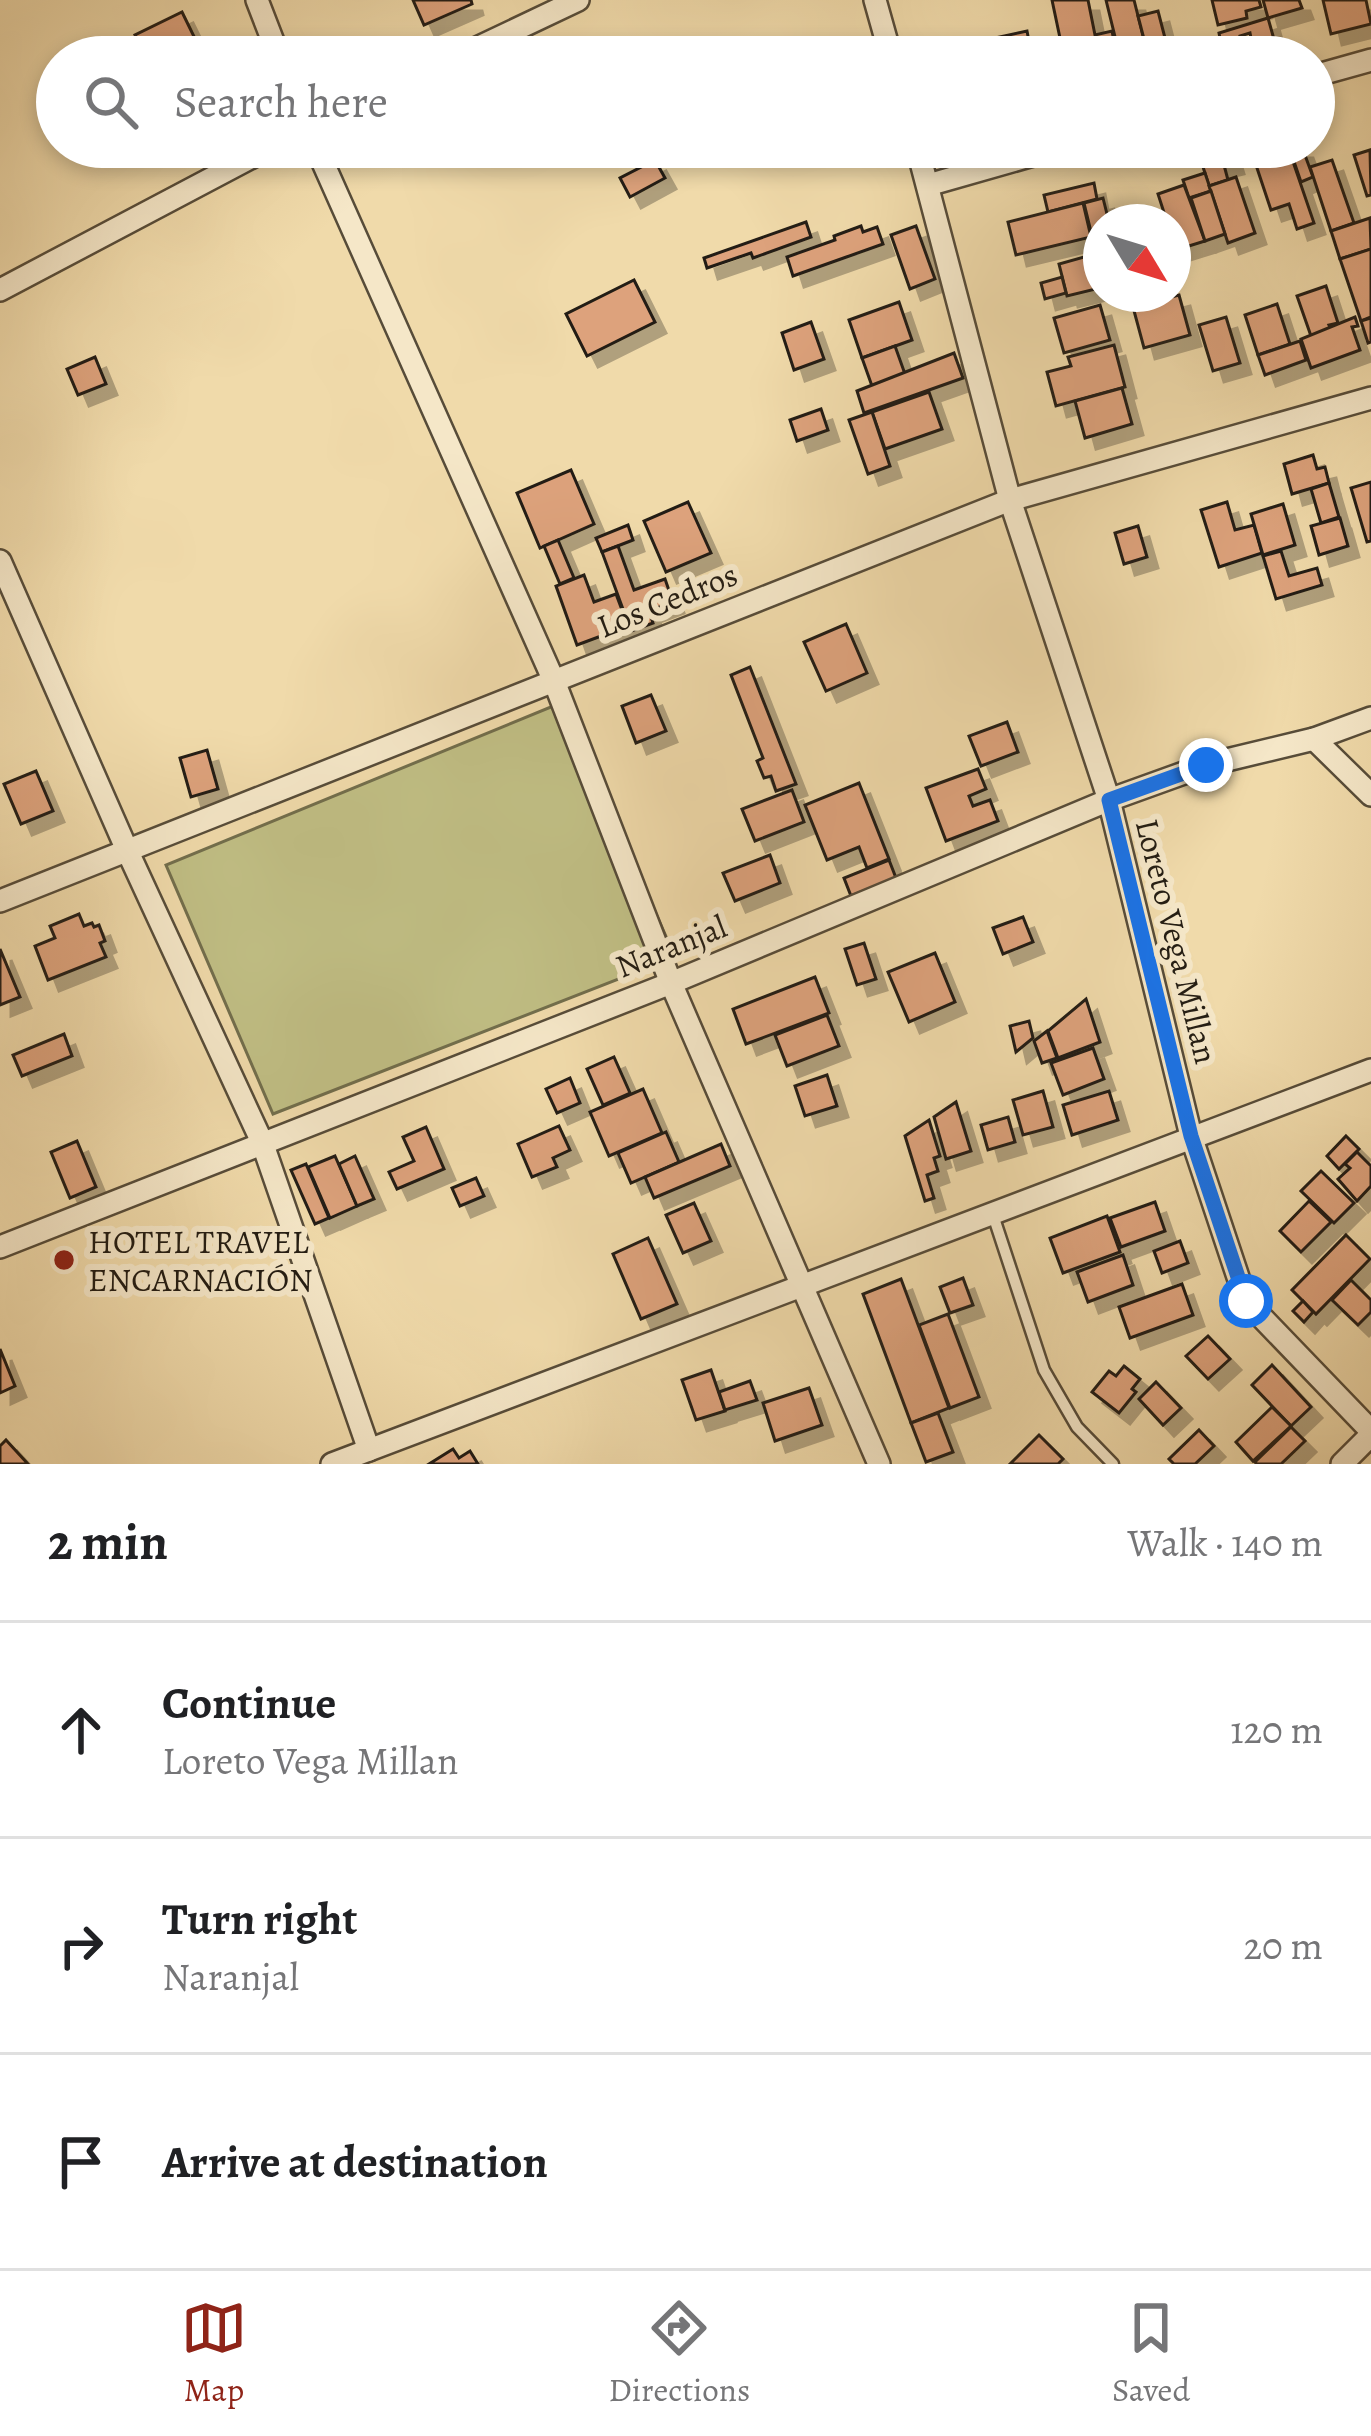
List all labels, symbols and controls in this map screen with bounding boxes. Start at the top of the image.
search box [36,36,1335,168]
icon: search [78,69,144,135]
text: Search here [174,71,388,133]
north arrow [1083,204,1191,312]
street label: Los Cedros [590,552,744,648]
route end [1179,738,1233,792]
street label: Loreto Vega Millan [1125,814,1229,1068]
street label: Naranjal [609,903,733,989]
place label: HOTEL TRAVEL ENCARNACIÓN [88,1219,313,1302]
marker: HOTEL TRAVEL ENCARNACIÓN [51,1247,77,1273]
route start [1219,1274,1273,1328]
text: 2 min [48,1507,168,1577]
text: Walk · 140 m [1128,1516,1323,1569]
text: Continue [162,1672,336,1734]
icon: ahead [48,1697,114,1763]
text: 120 m [1230,1703,1323,1756]
text: Loreto Vega Millan [162,1734,458,1787]
text: Turn right [162,1888,357,1950]
icon: right [48,1913,114,1979]
text: 20 m [1244,1919,1323,1972]
text: Naranjal [162,1950,299,2003]
icon: arrive [48,2129,114,2195]
text: Arrive at destination [162,2131,548,2193]
tab: Map [181,2295,247,2412]
tab: Directions [609,2295,750,2412]
tab: Saved [1112,2295,1190,2412]

